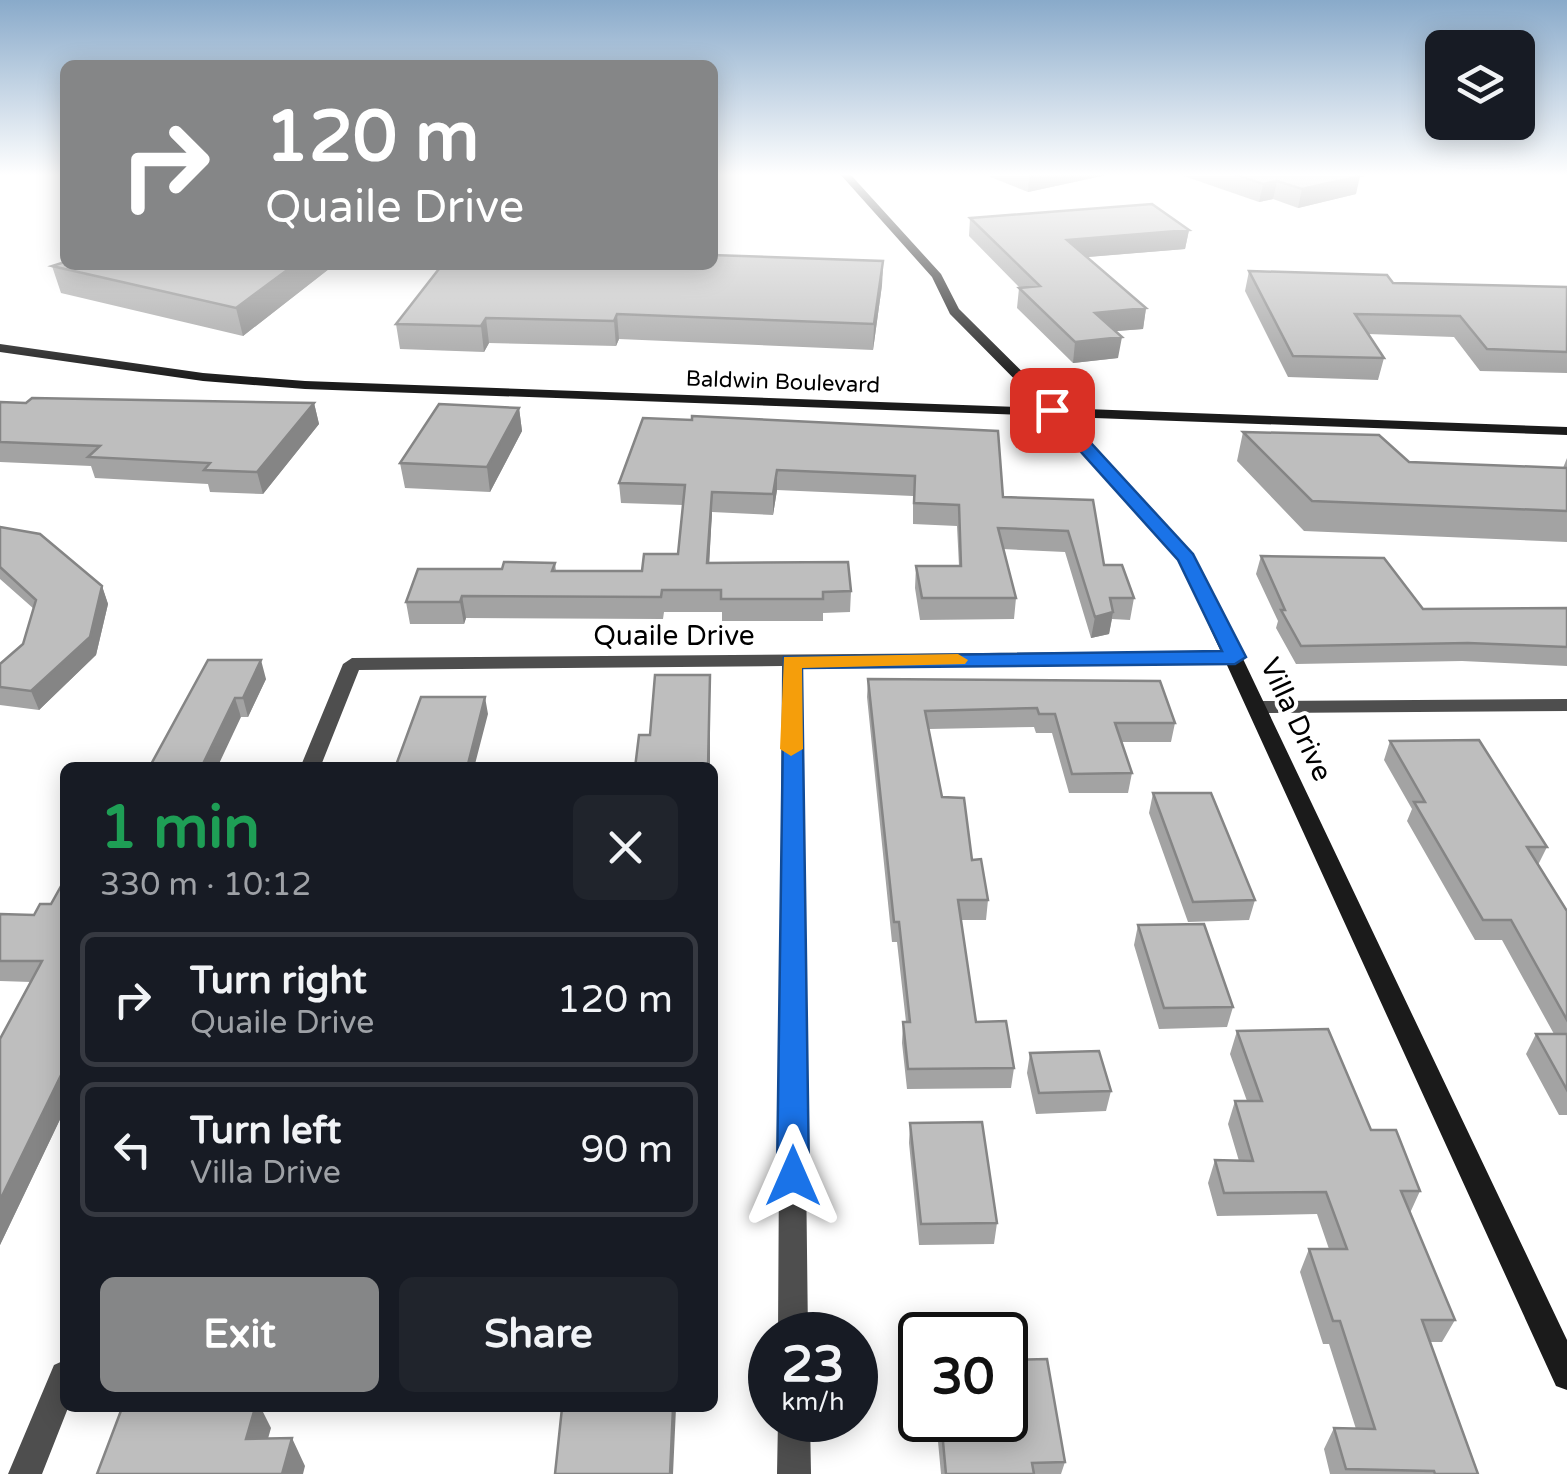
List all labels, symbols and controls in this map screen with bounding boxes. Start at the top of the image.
map controls [1425,30,1535,140]
button: layers [1425,30,1535,140]
text: 120 m [265,96,479,180]
icon: right [100,100,230,230]
text: Quaile Drive [265,181,524,235]
street label: Baldwin Boulevard [685,366,881,398]
pin [1010,368,1095,453]
icon: arrive [1025,383,1080,438]
street label: Quaile Drive [593,619,755,653]
street label: Villa Drive [1253,652,1339,786]
text: 1 min [100,792,260,864]
button: close [573,795,678,900]
text: 330 m · 10:12 [100,866,312,904]
text: Turn right [190,958,367,1004]
icon: right [105,972,160,1027]
text: 120 m [557,977,673,1023]
text: Quaile Drive [190,1004,374,1042]
text: Turn left [190,1108,341,1154]
icon: left [105,1122,160,1177]
position arrow [741,1124,845,1228]
text: 90 m [581,1127,673,1173]
text: Villa Drive [190,1154,341,1192]
button: Exit [100,1277,379,1392]
button: Share [399,1277,678,1392]
speed limit sign: 30 [898,1312,1028,1442]
text: 23 [782,1335,844,1395]
text: km/h [782,1387,844,1417]

